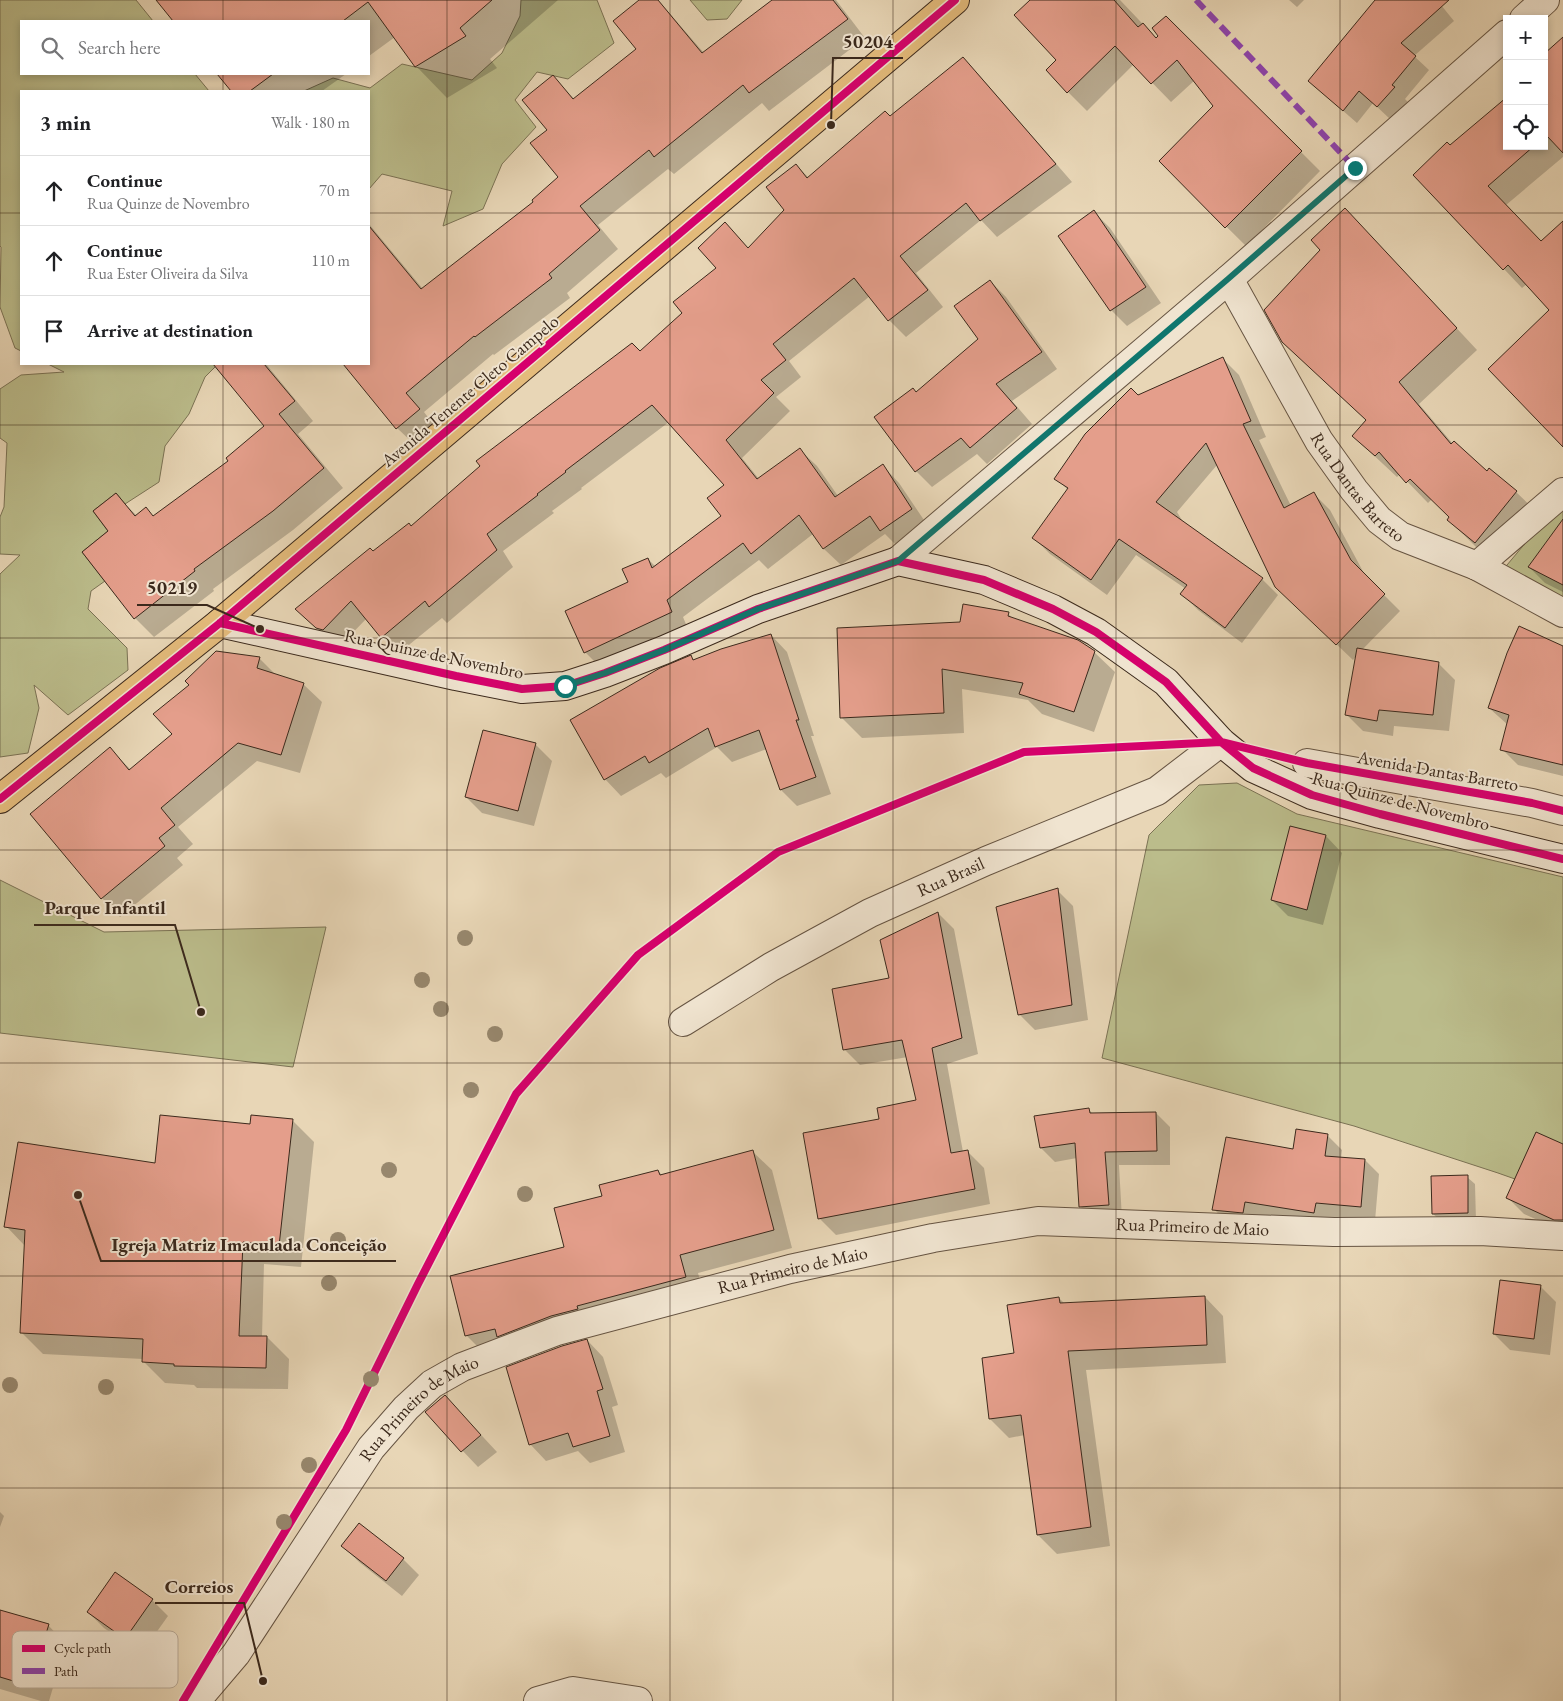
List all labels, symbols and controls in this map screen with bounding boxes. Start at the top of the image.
map controls [1503,15,1548,150]
button: + [1503,15,1548,60]
search box [20,20,370,75]
callout: 50204 [833,24,903,58]
text: 50204 [843,29,894,54]
icon: search [38,34,66,62]
text: Search here [78,35,160,60]
button: − [1503,60,1548,105]
button: locate [1503,105,1548,150]
text: 3 min [40,109,91,136]
text: Walk · 180 m [271,112,350,133]
route end [1344,157,1367,180]
text: Continue [87,168,162,193]
icon: ahead [40,177,68,205]
text: 70 m [319,180,350,201]
text: Rua Quinze de Novembro [87,193,250,214]
text: Continue [87,238,162,263]
icon: ahead [40,247,68,275]
text: 110 m [311,250,350,271]
text: Rua Ester Oliveira da Silva [87,263,248,284]
street label: Avenida Tenente Cleto Campelo [375,310,563,472]
icon: arrive [40,317,68,345]
text: Arrive at destination [87,318,253,343]
street label: Rua Dantas Barreto [1306,428,1410,547]
callout: 50219 [137,571,207,605]
text: 50219 [147,575,197,600]
street label: Rua Quinze de Novembro [342,623,526,684]
route start [554,675,577,698]
street label: Avenida Dantas Barreto [1355,745,1521,796]
street label: Rua Quinze de Novembro [1310,766,1493,835]
street label: Rua Brasil [913,851,988,901]
callout: Parque Infantil [34,891,175,925]
text: Parque Infantil [44,895,166,920]
street label: Rua Primeiro de Maio [1115,1212,1270,1241]
callout: Igreja Matriz Imaculada Conceição [101,1227,396,1261]
text: Igreja Matriz Imaculada Conceição [112,1232,387,1257]
street label: Rua Primeiro de Maio [715,1240,870,1299]
street label: Rua Primeiro de Maio [353,1350,482,1466]
callout: Correios [155,1569,244,1603]
text: Correios [165,1574,233,1599]
legend [12,1631,178,1688]
text: Cycle path [54,1639,111,1657]
text: Path [54,1662,78,1680]

